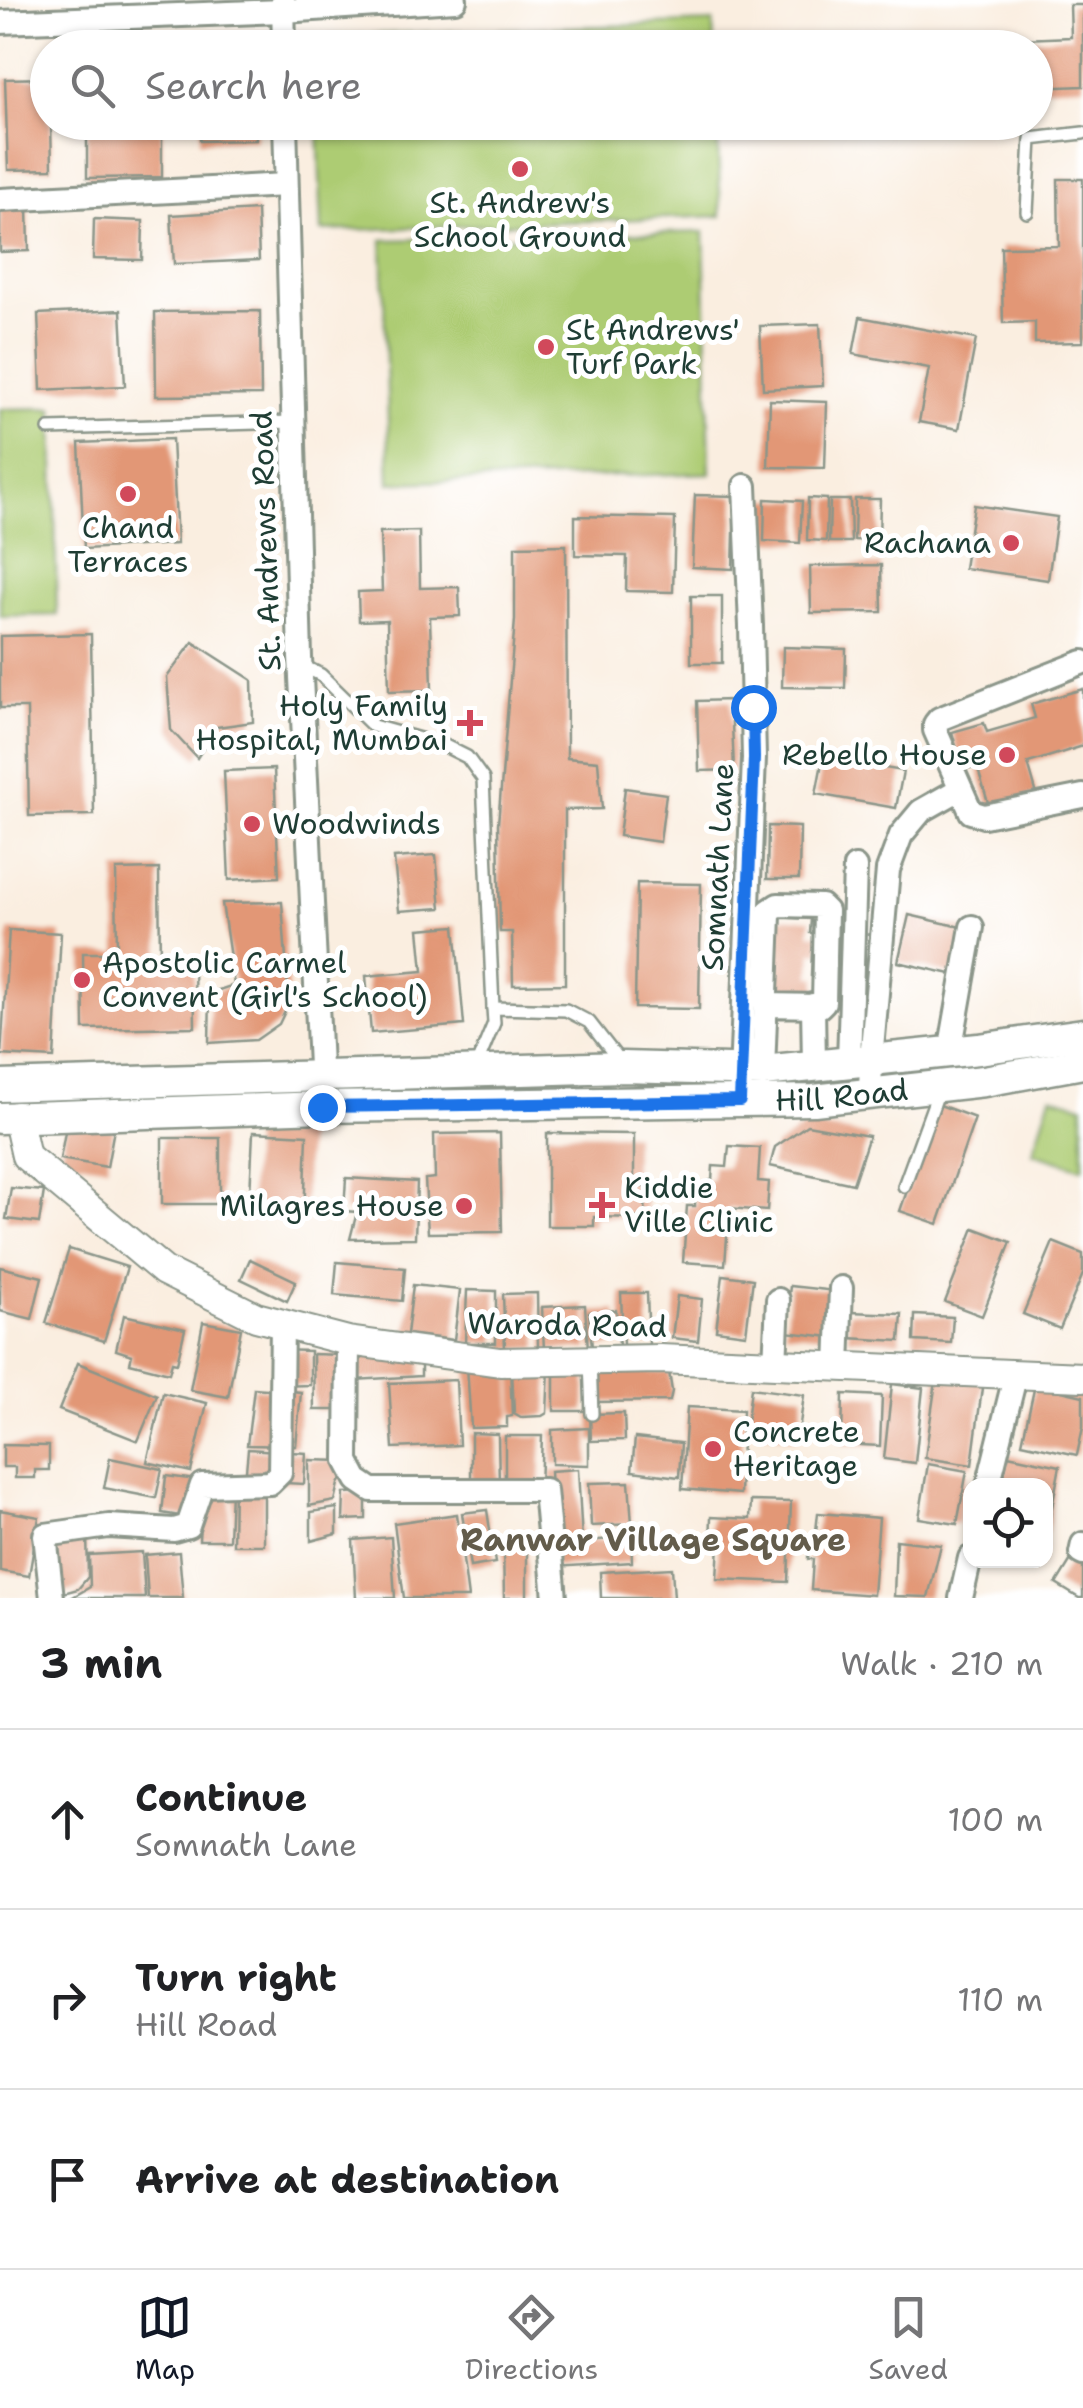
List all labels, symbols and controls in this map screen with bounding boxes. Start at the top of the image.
search box [30,30,1053,140]
icon: search [65,58,120,113]
text: Search here [145,60,362,111]
marker: St. Andrew's School Ground [509,158,531,180]
place label: St. Andrew's School Ground [414,182,626,257]
place label: St Andrews' Turf Park [566,309,740,384]
marker: St Andrews' Turf Park [535,336,557,358]
street label: St. Andrews Road [240,410,291,672]
marker: Chand Terraces [117,483,139,505]
place label: Chand Terraces [67,507,189,582]
place label: Rachana [864,522,991,563]
marker: Rachana [1000,532,1022,554]
place label: Holy Family Hospital, Mumbai [196,685,448,760]
route start [731,685,777,731]
marker: Holy Family Hospital, Mumbai [457,710,483,736]
place label: Rebello House [782,734,987,775]
marker: Rebello House [996,744,1018,766]
street label: Somnath Lane [692,762,743,972]
place label: Woodwinds [272,803,441,844]
marker: Woodwinds [241,813,263,835]
place label: Apostolic Carmel Convent (Girl's School) [102,942,428,1017]
marker: Apostolic Carmel Convent (Girl's School) [71,969,93,991]
street label: Hill Road [775,1069,910,1121]
route end [300,1085,346,1131]
place label: Kiddie Ville Clinic [624,1167,774,1242]
place label: Milagres House [220,1185,444,1226]
marker: Kiddie Ville Clinic [589,1192,615,1218]
marker: Milagres House [453,1195,475,1217]
street label: Waroda Road [467,1302,667,1347]
place label: Concrete Heritage [733,1411,860,1486]
marker: Concrete Heritage [702,1438,724,1460]
map controls [963,1478,1053,1568]
button: locate [963,1478,1053,1568]
district label: Ranwar Village Square [460,1518,846,1561]
text: 3 min [40,1635,162,1691]
text: Walk · 210 m [841,1642,1043,1685]
text: Continue [135,1772,307,1823]
icon: ahead [40,1792,95,1847]
text: 100 m [947,1798,1043,1841]
text: Somnath Lane [135,1823,357,1866]
text: Turn right [135,1952,337,2003]
icon: right [40,1972,95,2027]
text: 110 m [957,1978,1043,2021]
text: Hill Road [135,2003,277,2046]
icon: arrive [40,2152,95,2207]
text: Arrive at destination [135,2154,559,2205]
tab: Map [135,2290,195,2388]
tab: Directions [465,2290,598,2388]
tab: Saved [868,2290,948,2388]

